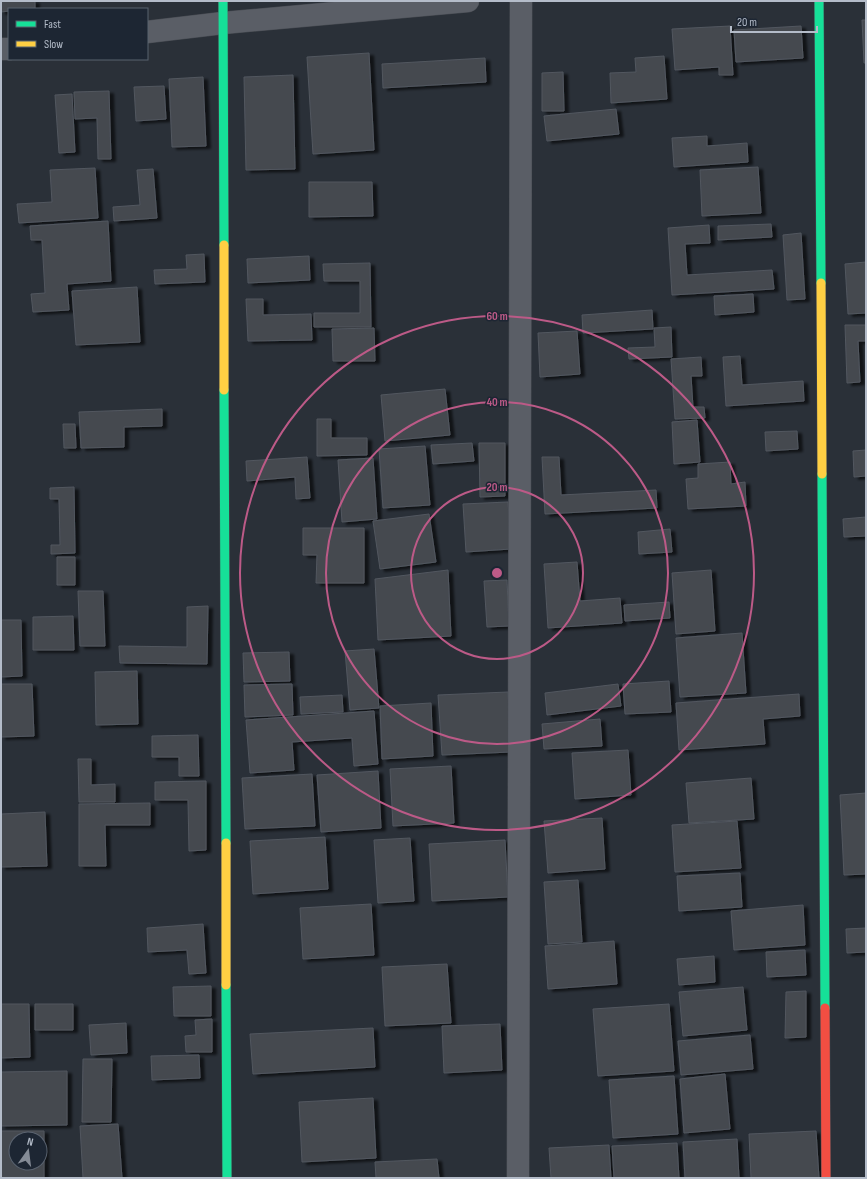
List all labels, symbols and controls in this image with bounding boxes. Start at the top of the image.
legend [8,8,148,60]
scale bar [731,8,817,34]
text: 20 m [737,15,757,30]
text: Fast [44,17,61,32]
text: Slow [44,37,63,52]
text: 60 m [486,309,508,324]
text: 40 m [486,395,508,410]
text: 20 m [487,480,507,495]
centre of rings [490,566,504,580]
north arrow [8,1131,48,1171]
text: N [26,1135,35,1149]

